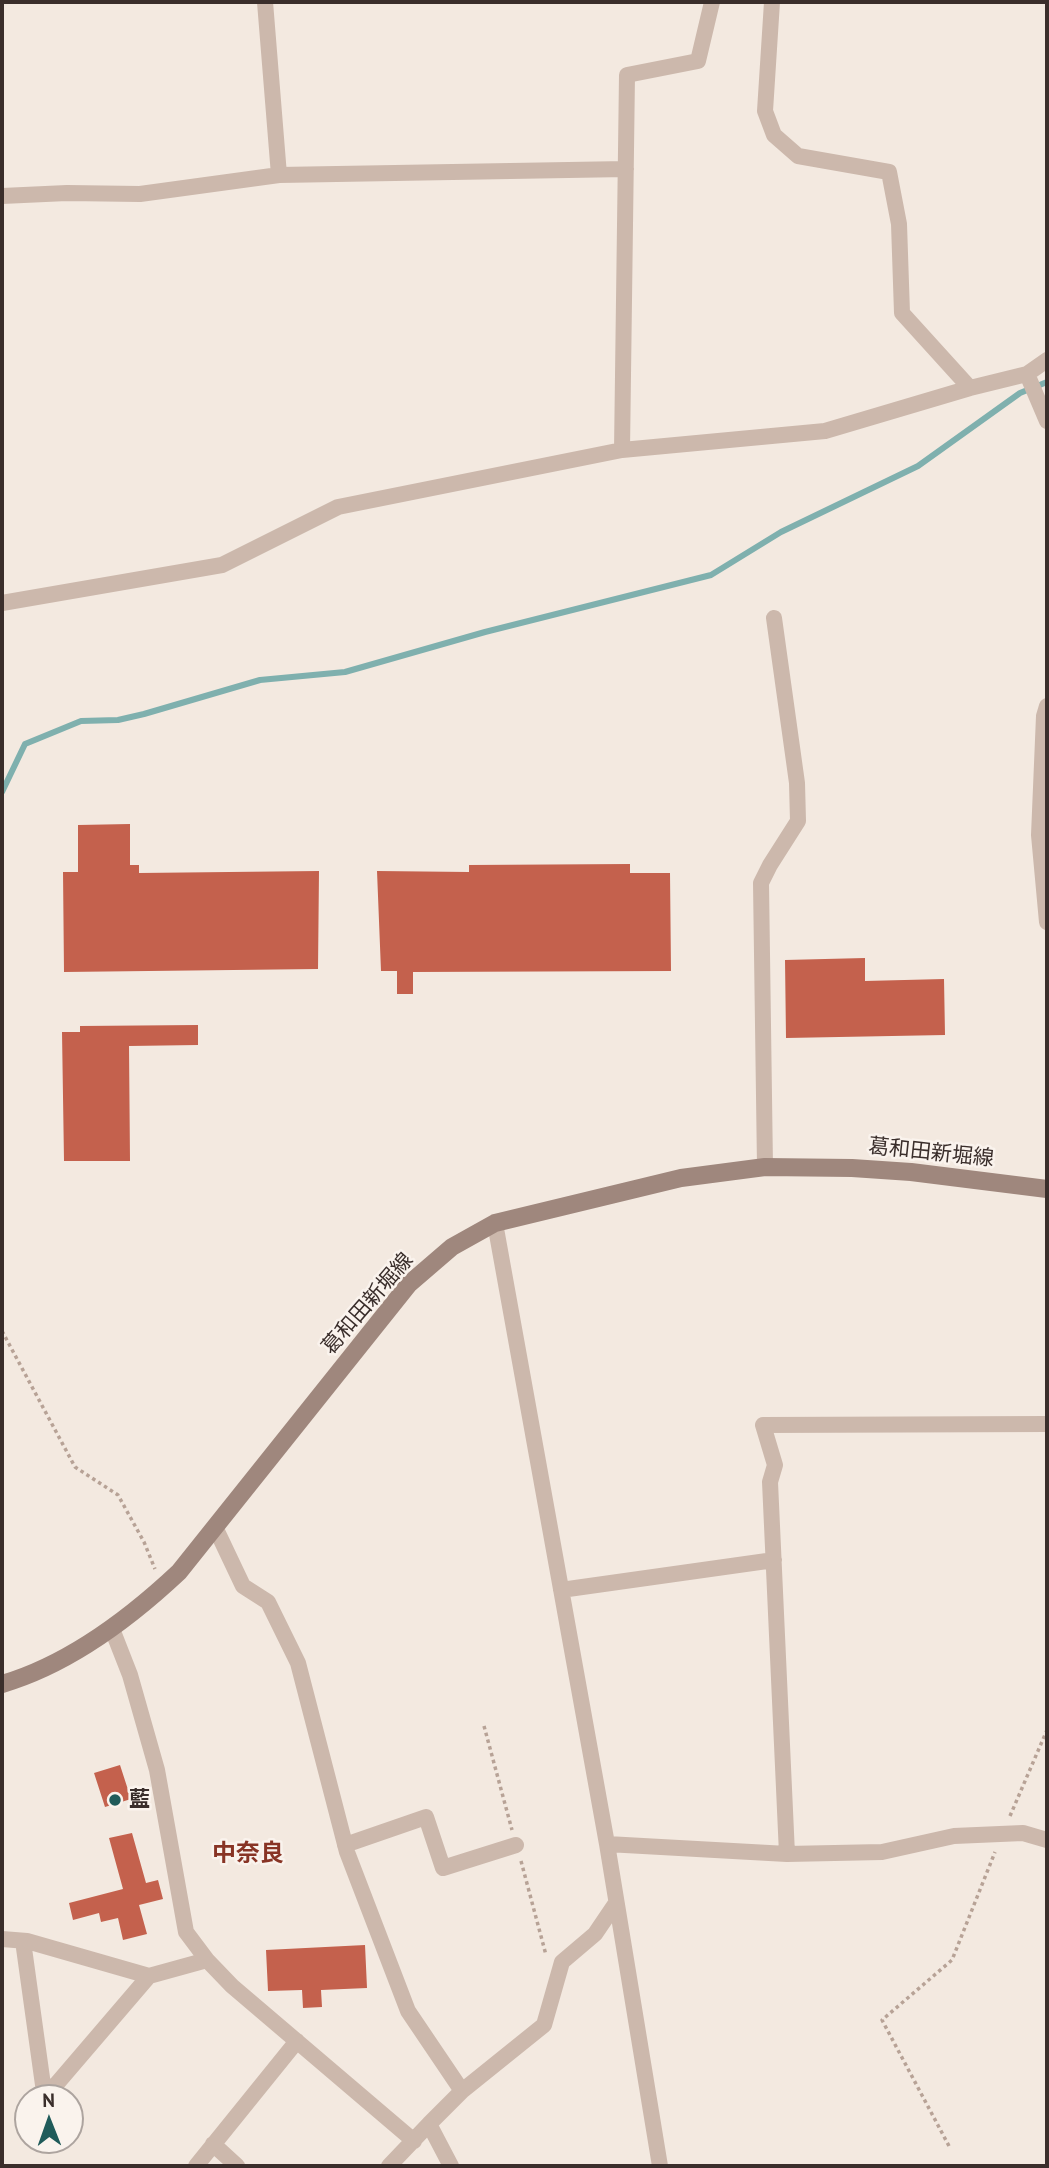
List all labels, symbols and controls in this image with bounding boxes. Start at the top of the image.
street label: 葛和田新堀線 [867,1134,995,1172]
street label: 葛和田新堀線 [317,1248,419,1360]
place label: 藍 [129,1787,150,1813]
marker: 藍 [107,1792,123,1808]
district label: 中奈良 [212,1840,284,1868]
north arrow [14,2084,84,2154]
text: N [42,2088,55,2112]

